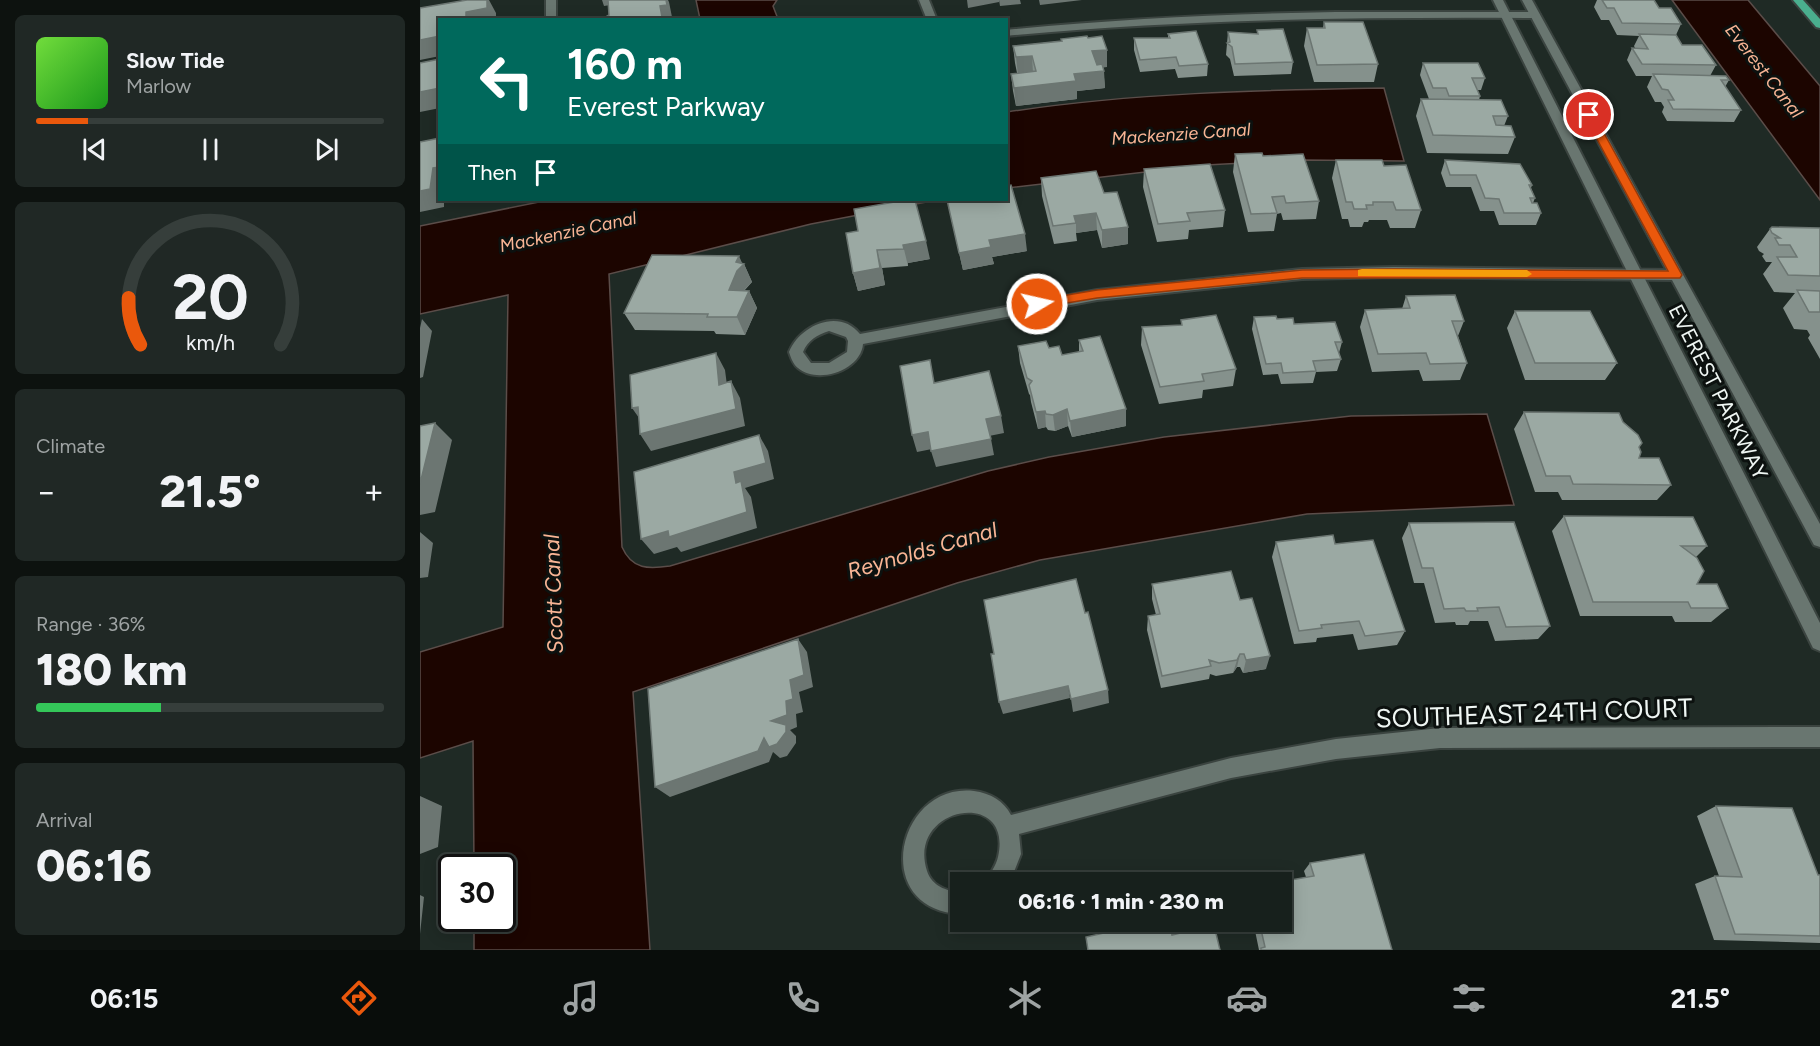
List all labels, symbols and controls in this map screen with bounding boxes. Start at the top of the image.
water label: Everest Canal [1720,19,1808,123]
text: 160 m [567,39,683,90]
icon: left [468,42,546,120]
text: Slow Tide [126,47,225,74]
text: Marlow [126,74,191,98]
pin [1563,89,1614,140]
text: Everest Parkway [567,90,765,123]
icon: arrive [1572,98,1605,131]
water label: Mackenzie Canal [1111,118,1252,150]
icon: previous [78,133,111,166]
icon: pause [194,133,227,166]
icon: next [310,133,343,166]
icon: arrive [529,156,562,189]
text: Then [468,159,517,186]
water label: Mackenzie Canal [497,207,639,257]
text: 20 [172,260,248,335]
position arrow [1005,272,1069,336]
street label: EVEREST PARKWAY [1663,300,1774,484]
text: km/h [186,330,234,355]
text: Climate [36,434,105,458]
text: 21.5° [159,464,261,518]
text: − [36,472,57,511]
text: + [363,472,384,511]
water label: Reynolds Canal [844,516,1000,585]
water label: Scott Canal [538,534,569,654]
text: Range · 36% [36,612,145,636]
text: 180 km [36,642,187,696]
street label: SOUTHEAST 24TH COURT [1375,691,1693,735]
text: Arrival [36,808,92,832]
text: 06:16 [36,838,152,892]
speed limit sign: 30 [438,854,516,932]
text: 06:16 · 1 min · 230 m [1018,888,1224,915]
icon: directions [338,977,380,1019]
icon: music [560,977,602,1019]
icon: phone [782,977,824,1019]
icon: climate [1004,977,1046,1019]
icon: car [1226,977,1268,1019]
icon: filters [1448,977,1490,1019]
text: 06:15 [90,982,158,1015]
text: 21.5° [1670,982,1730,1015]

